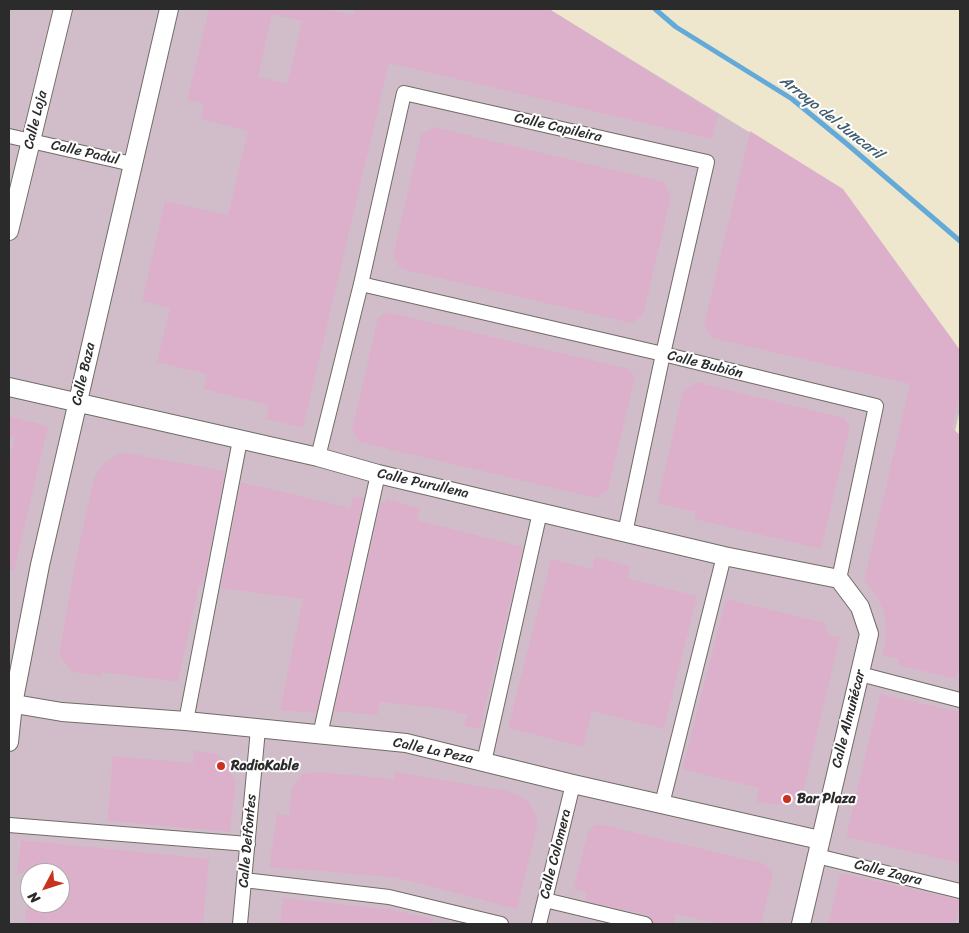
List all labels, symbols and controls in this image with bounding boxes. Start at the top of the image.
water label: Arroyo del Juncaril [776,72,886,164]
street label: Calle Loja [21,89,51,151]
street label: Calle Capileira [513,110,603,146]
street label: Calle Padul [50,137,120,169]
street label: Calle Baza [69,341,99,407]
street label: Calle Bubión [666,348,744,382]
street label: Calle Purullena [376,465,470,503]
street label: Calle Almuñécar [829,668,869,770]
street label: Calle La Peza [392,734,474,768]
place label: RadioKable [231,758,299,774]
marker: RadioKable [215,760,227,772]
place label: Bar Plaza [797,791,855,807]
street label: Calle Deifontes [236,793,260,889]
marker: Bar Plaza [781,793,793,805]
street label: Calle Colomera [537,807,575,901]
street label: Calle Zagra [852,856,924,890]
north arrow [20,863,70,913]
text: N [21,886,47,909]

